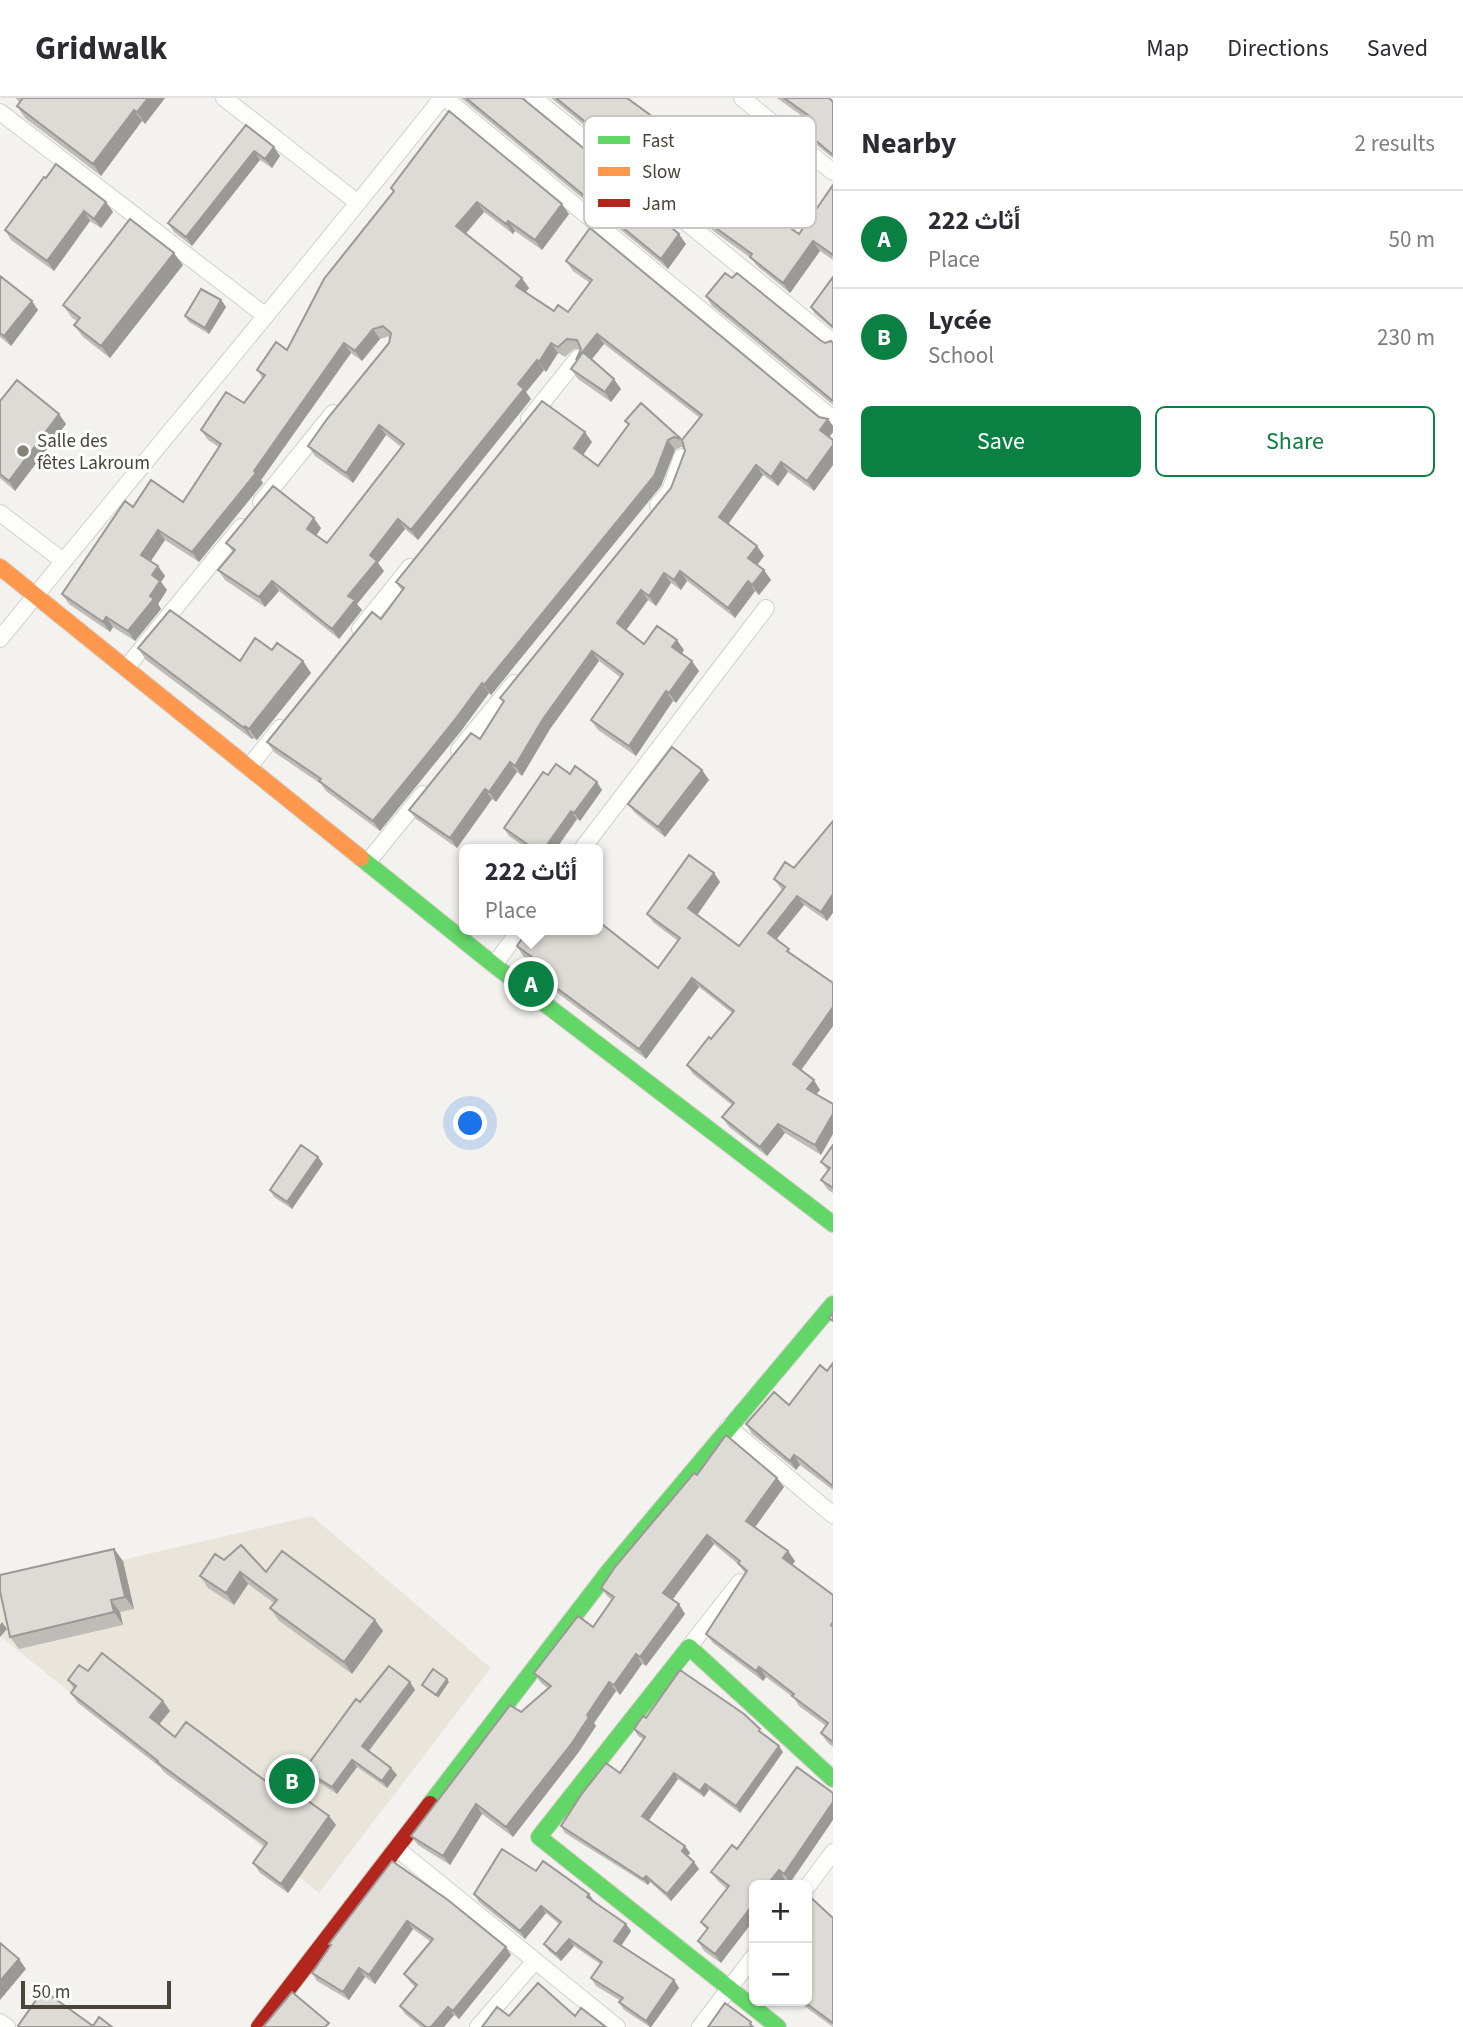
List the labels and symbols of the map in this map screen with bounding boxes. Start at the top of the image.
legend [584,116,816,228]
text: Fast [642,128,675,155]
text: Slow [642,159,681,186]
text: Jam [642,191,676,218]
place label: Salle des fêtes Lakroum [37,428,150,477]
marker: Salle des fêtes Lakroum [15,443,31,459]
pin: A [508,958,554,1010]
your location [453,1106,487,1140]
pin: B [269,1755,315,1807]
scale bar [21,1978,172,2010]

